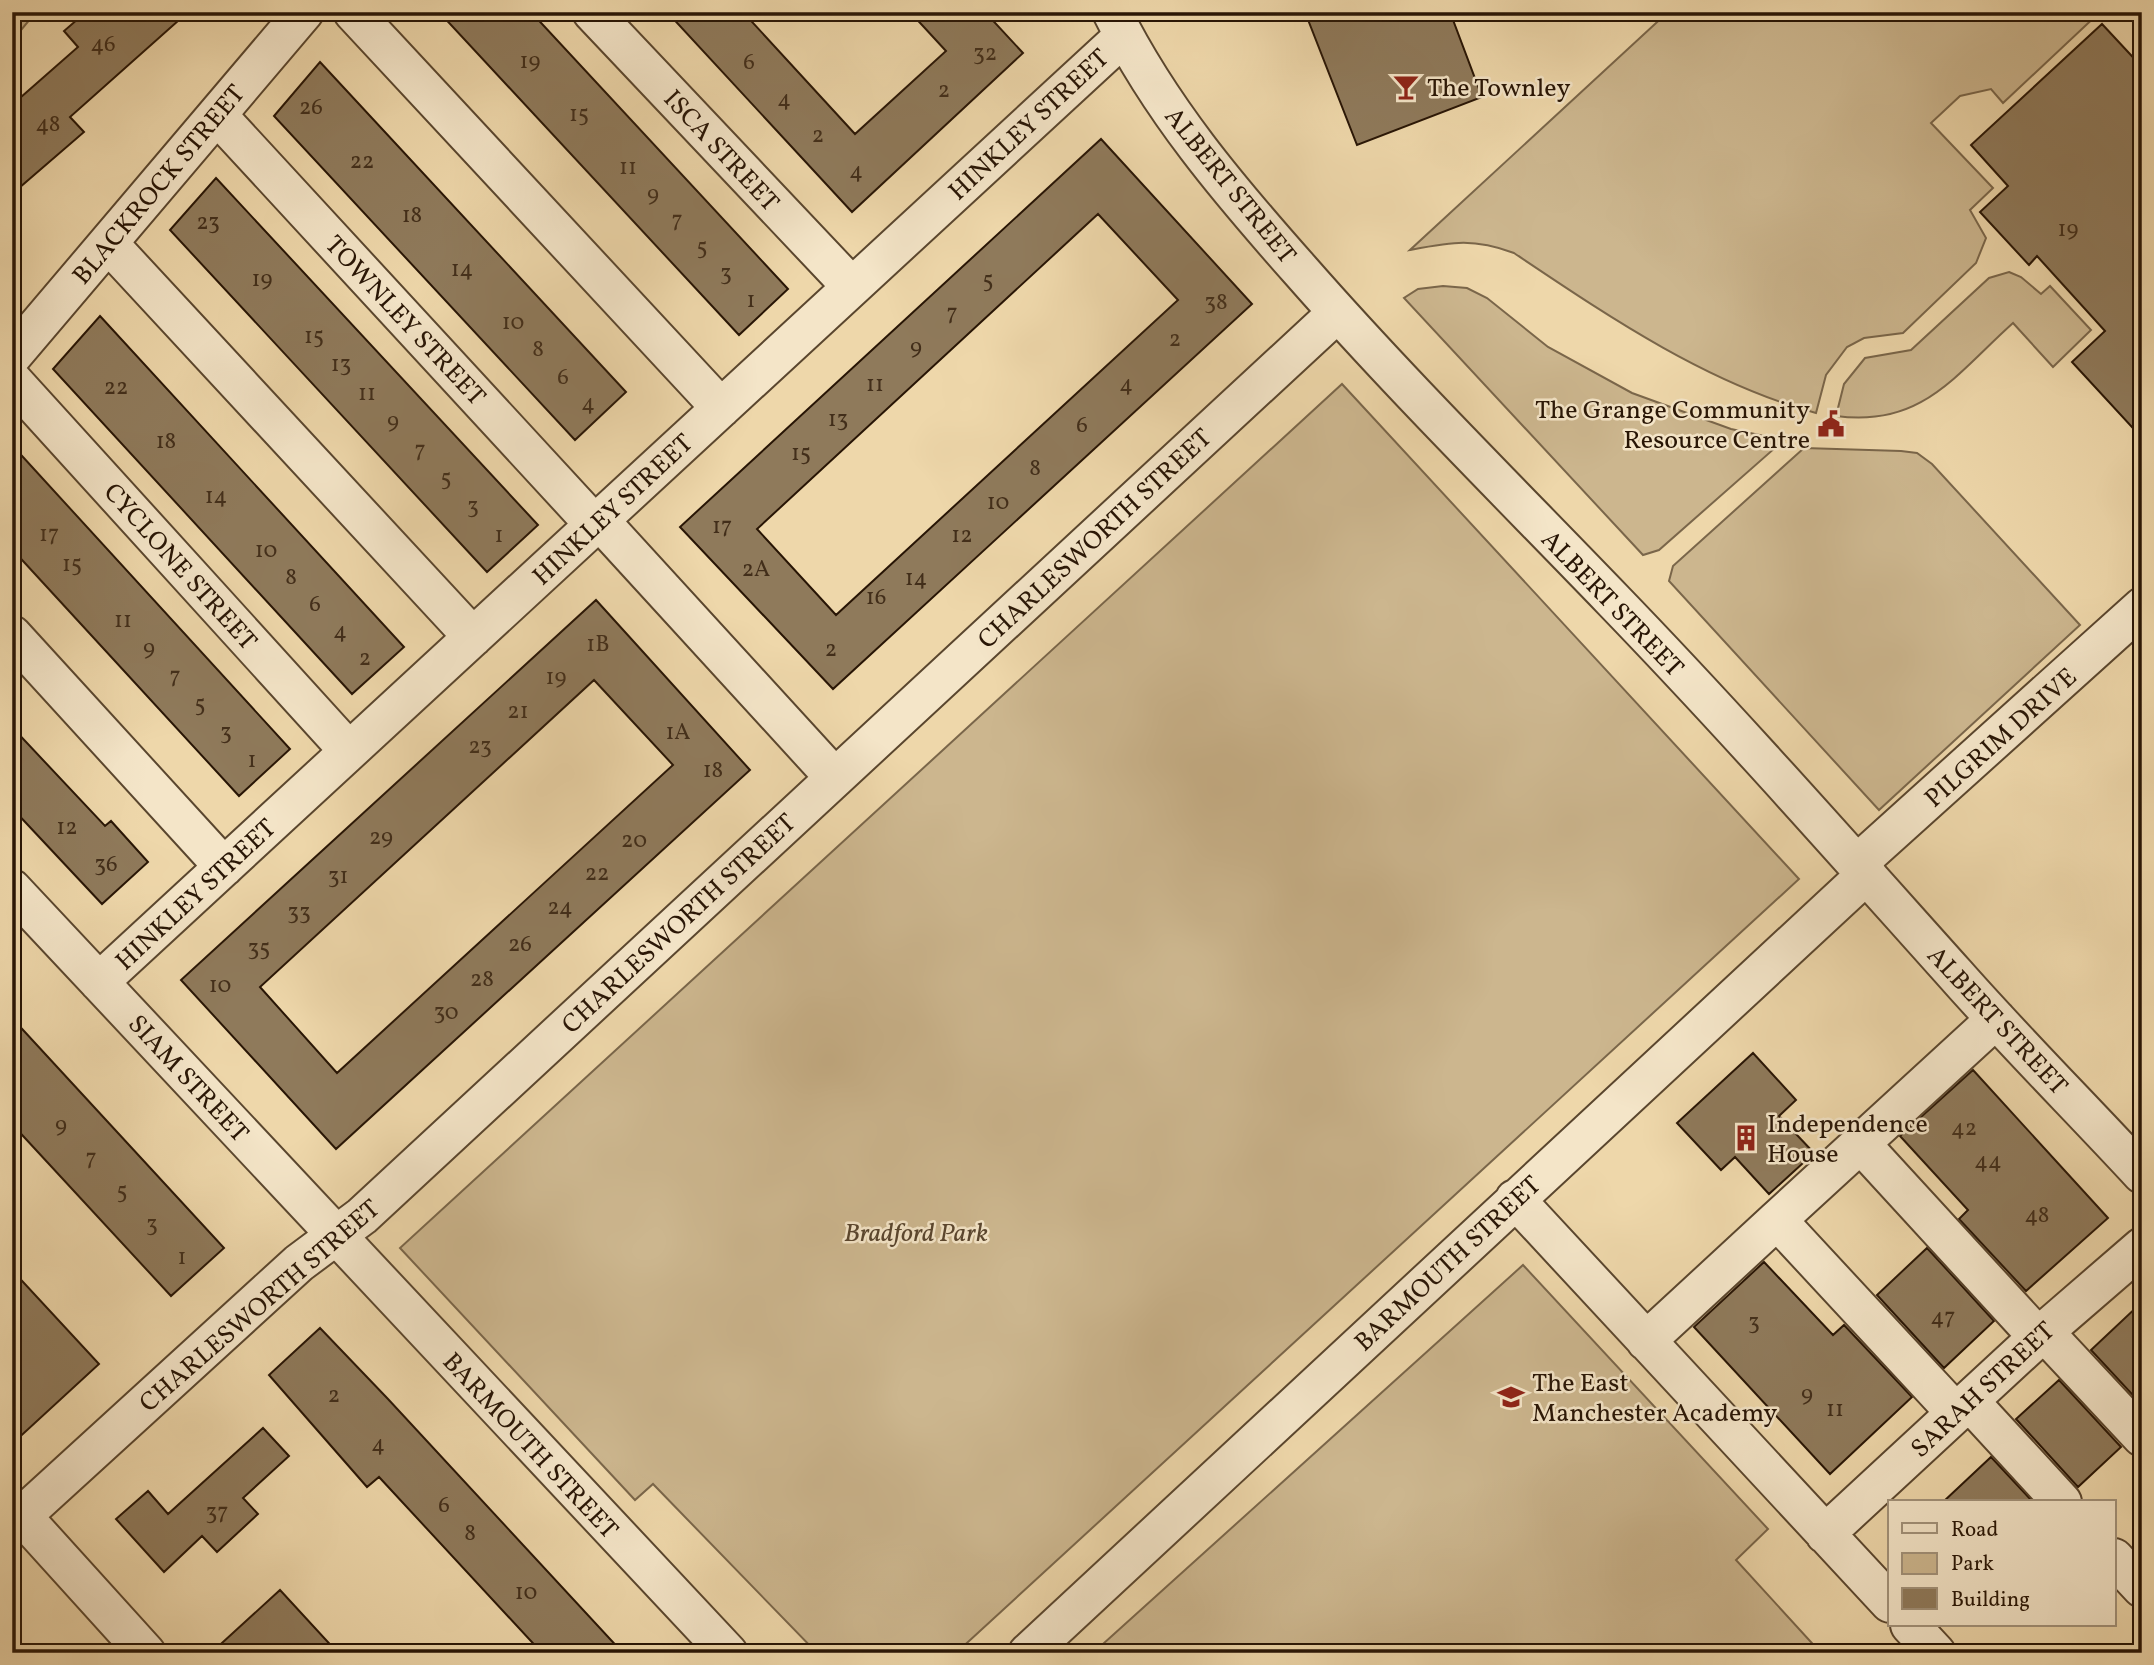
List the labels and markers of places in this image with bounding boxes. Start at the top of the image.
place label: The Townley [1427,71,1570,107]
bar icon: The Townley [1391,72,1421,102]
place label: The Grange Community Resource Centre [1535,393,1810,459]
public building icon: The Grange Community Resource Centre [1816,409,1846,439]
place label: Independence House [1767,1107,1928,1173]
building icon: Independence House [1731,1123,1761,1153]
place label: The East Manchester Academy [1532,1366,1777,1432]
school or university icon: The East Manchester Academy [1496,1382,1526,1412]

